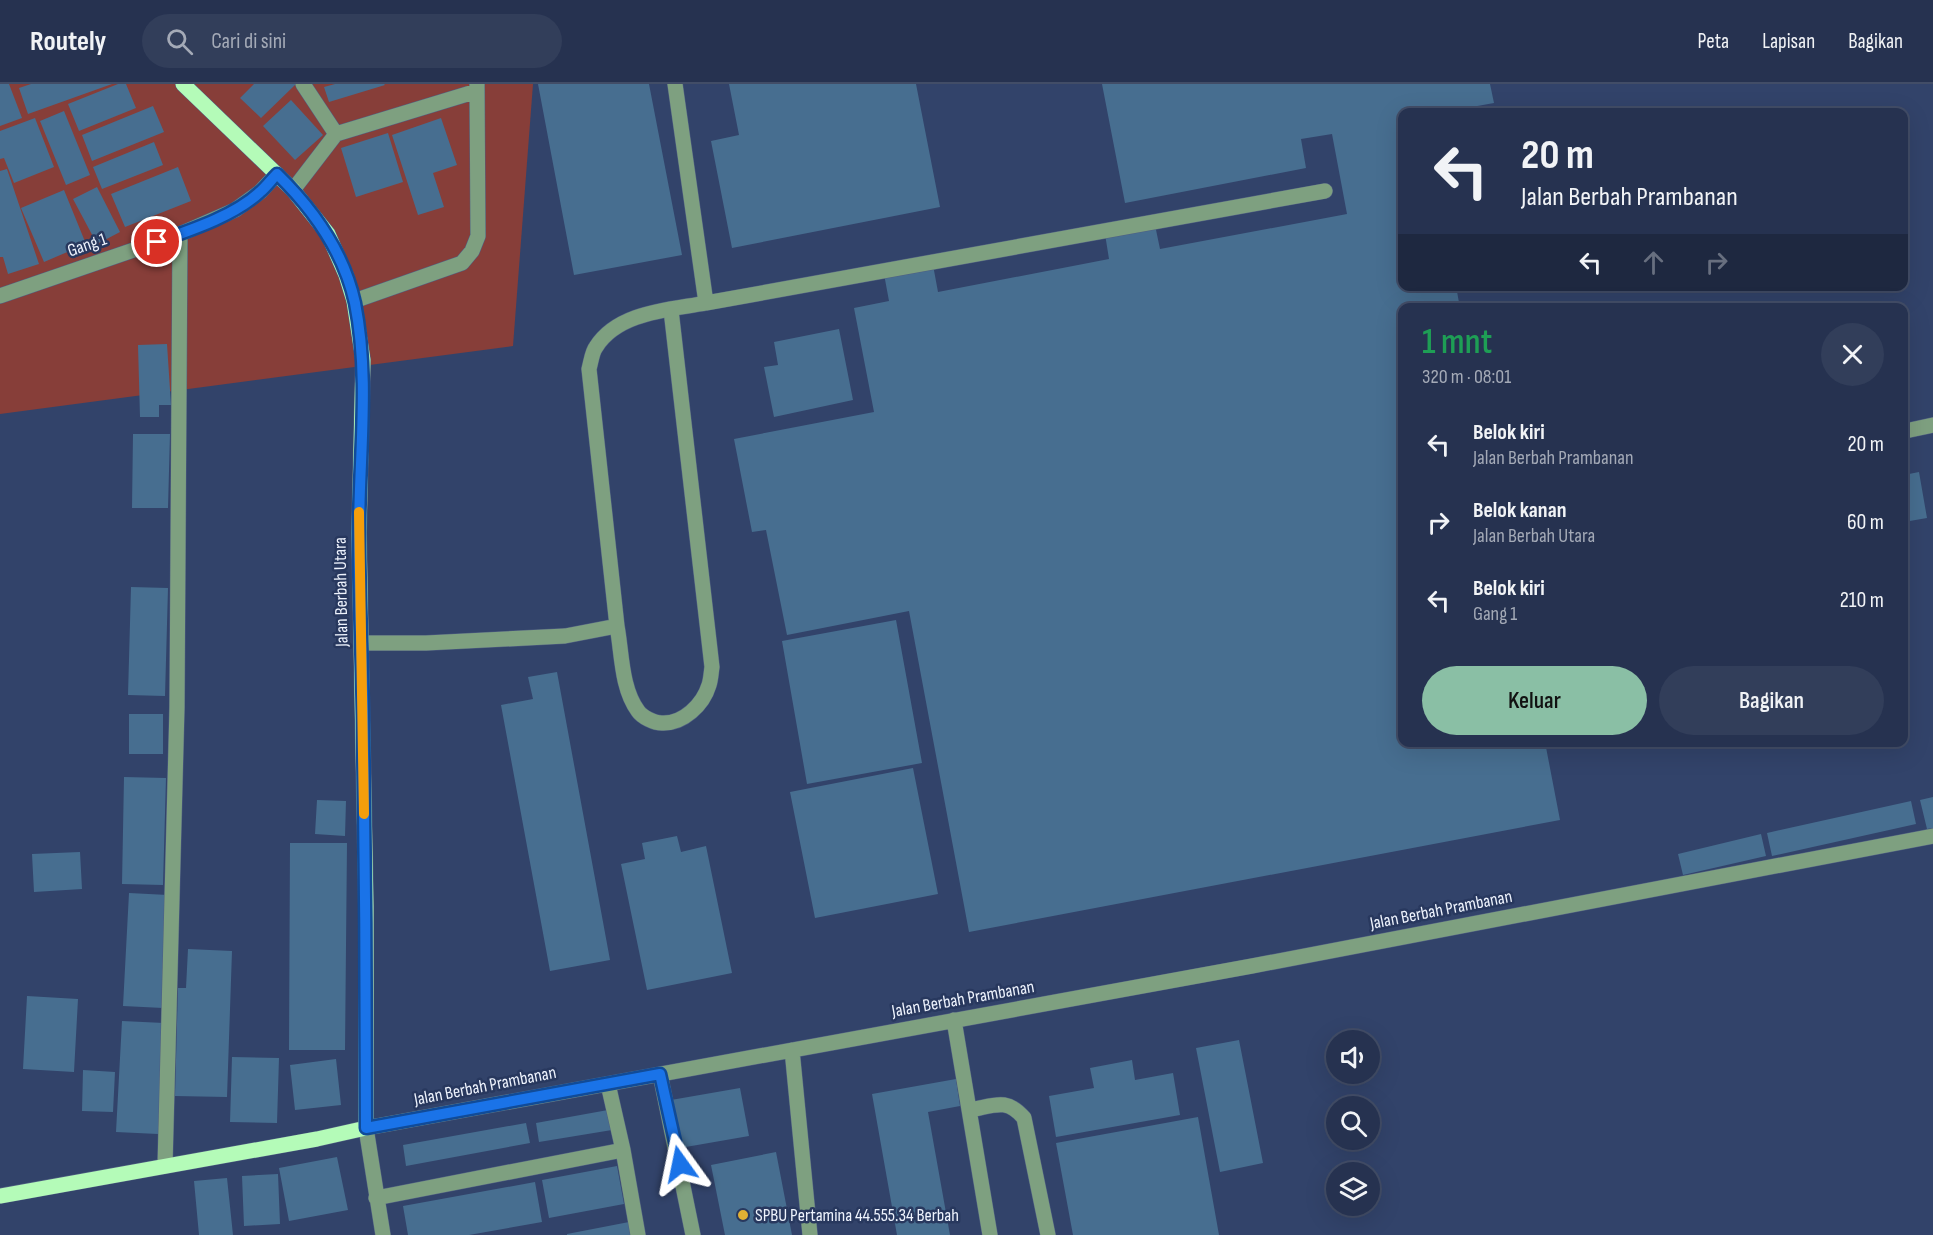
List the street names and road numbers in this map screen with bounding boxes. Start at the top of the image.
street label: Gang 1 [65,228,110,261]
street label: Jalan Berbah Utara [330,537,352,648]
street label: Jalan Berbah Prambanan [1367,886,1514,934]
street label: Jalan Berbah Prambanan [889,976,1036,1022]
street label: Jalan Berbah Prambanan [411,1062,558,1110]

